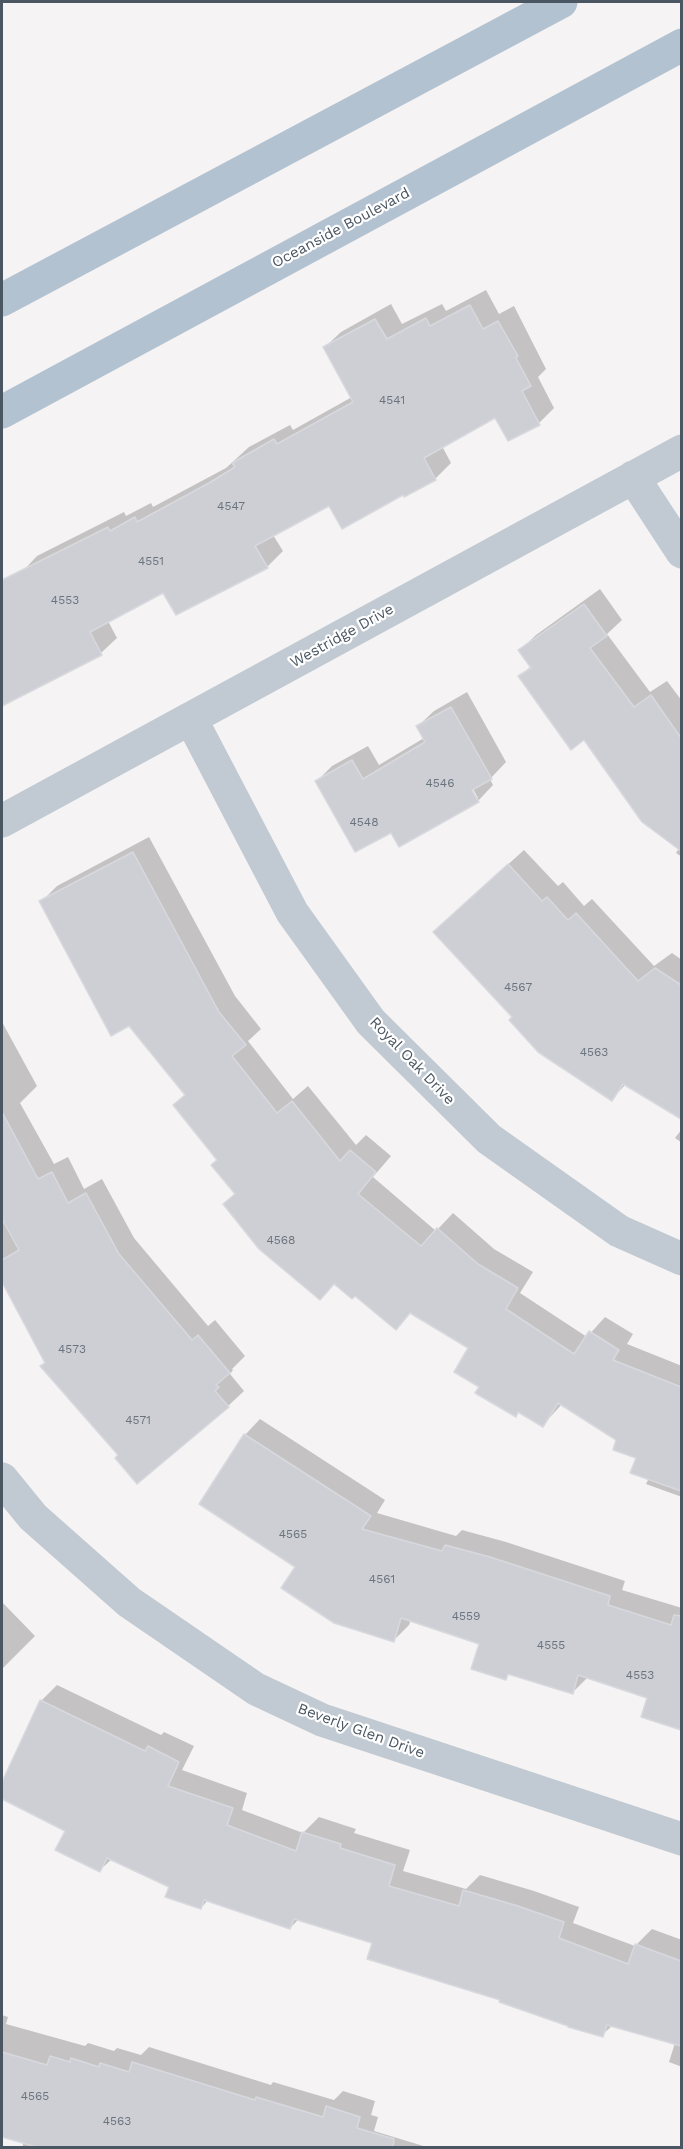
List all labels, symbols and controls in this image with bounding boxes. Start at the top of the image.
street label: Oceanside Boulevard [269,184,413,272]
house number: 4541 [379,393,405,407]
house number: 4547 [217,499,245,513]
house number: 4551 [138,554,164,568]
house number: 4553 [51,593,79,607]
street label: Westridge Drive [287,600,397,672]
house number: 4546 [426,776,454,790]
house number: 4548 [349,815,379,829]
house number: 4567 [504,980,532,994]
street label: Royal Oak Drive [366,1013,458,1109]
house number: 4563 [580,1045,608,1059]
house number: 4568 [266,1233,296,1247]
house number: 4573 [58,1342,86,1356]
house number: 4571 [125,1413,151,1427]
house number: 4565 [279,1527,307,1541]
house number: 4561 [369,1572,395,1586]
house number: 4559 [452,1609,480,1623]
house number: 4555 [537,1638,565,1652]
house number: 4553 [626,1668,654,1682]
street label: Beverly Glen Drive [295,1700,427,1762]
house number: 4565 [21,2089,49,2103]
house number: 4563 [103,2114,131,2128]

